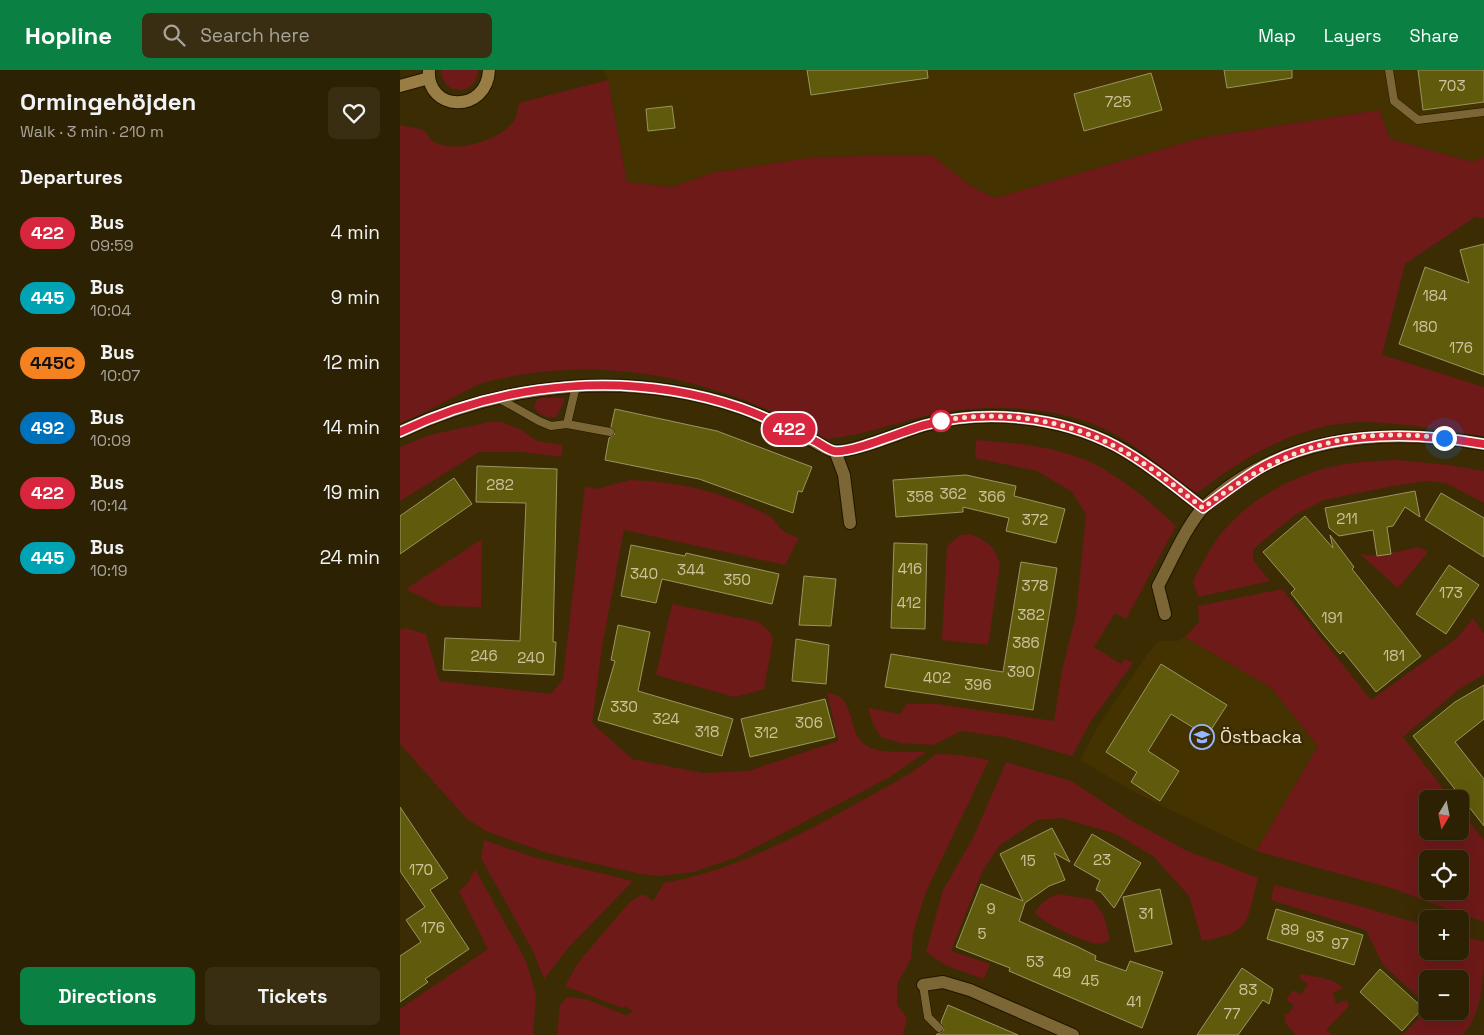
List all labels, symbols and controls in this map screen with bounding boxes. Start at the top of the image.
search box [142,13,492,58]
text: Hopline [25,20,112,51]
icon: search [160,21,188,49]
text: Search here [200,23,310,48]
text: Map [1258,24,1296,47]
text: Layers [1324,24,1381,47]
text: Share [1409,24,1459,47]
house number: 703 [1438,76,1466,95]
text: Ormingehöjden [20,86,196,117]
button: heart [328,87,380,139]
house number: 725 [1105,92,1131,111]
text: Walk · 3 min · 210 m [20,121,164,142]
text: Departures [20,165,123,190]
text: Bus [90,210,124,235]
text: 4 min [331,220,380,245]
text: 422 [31,221,64,244]
text: 09:59 [90,235,133,256]
text: Bus [90,275,124,300]
text: 9 min [331,285,380,310]
text: 445 [31,286,64,309]
house number: 184 [1423,286,1448,305]
text: 10:04 [90,300,131,321]
house number: 180 [1412,317,1438,336]
house number: 176 [1449,338,1473,357]
text: Bus [100,340,135,365]
text: 12 min [323,350,380,375]
text: 445C [30,351,75,374]
text: 10:07 [100,365,140,386]
text: Bus [90,405,124,430]
unlabelled marker [930,410,952,432]
line badge: 422 [760,413,818,445]
text: 14 min [323,415,380,440]
text: 492 [31,416,64,439]
text: 422 [773,417,805,440]
your location [1432,426,1457,451]
text: 10:09 [90,430,131,451]
text: Bus [90,470,124,495]
house number: 282 [486,475,514,494]
text: 19 min [323,480,380,505]
text: 422 [31,481,64,504]
house number: 362 [939,484,967,503]
house number: 358 [906,487,934,506]
house number: 366 [978,487,1006,506]
text: 10:14 [90,495,128,516]
house number: 211 [1336,509,1358,528]
house number: 372 [1022,510,1048,529]
text: Bus [90,535,124,560]
text: 24 min [320,545,380,570]
text: 445 [31,546,64,569]
house number: 416 [898,559,922,578]
text: 10:19 [90,560,127,581]
house number: 344 [677,560,705,579]
house number: 340 [630,564,658,583]
house number: 350 [723,570,751,589]
house number: 378 [1022,576,1048,595]
house number: 173 [1439,583,1463,602]
house number: 412 [897,593,921,612]
house number: 382 [1017,605,1045,624]
house number: 191 [1321,608,1343,627]
house number: 386 [1012,633,1040,652]
house number: 246 [470,646,498,665]
house number: 181 [1383,646,1405,665]
house number: 240 [517,648,545,667]
house number: 390 [1007,662,1035,681]
house number: 402 [923,668,951,687]
house number: 396 [964,675,992,694]
house number: 330 [610,697,638,716]
house number: 324 [652,709,680,728]
house number: 306 [795,713,823,732]
house number: 318 [695,722,719,741]
house number: 312 [754,723,778,742]
school or university icon: Östbacka [1189,724,1215,750]
place label: Östbacka [1220,725,1302,748]
north arrow [1419,790,1469,840]
map controls [1419,790,1469,1020]
house number: 23 [1093,850,1111,869]
button: locate [1419,850,1469,900]
house number: 15 [1020,851,1036,870]
house number: 170 [409,860,433,879]
house number: 9 [986,899,996,918]
house number: 31 [1138,904,1154,923]
button: + [1419,910,1469,960]
house number: 176 [421,918,445,937]
house number: 89 [1281,920,1299,939]
house number: 5 [978,924,987,943]
house number: 93 [1306,927,1324,946]
house number: 97 [1331,934,1349,953]
house number: 53 [1026,952,1044,971]
house number: 49 [1053,963,1071,982]
button: Directions [20,967,195,1025]
button: Tickets [205,967,380,1025]
button: − [1419,970,1469,1020]
house number: 45 [1081,971,1099,990]
house number: 83 [1239,980,1257,999]
house number: 41 [1126,992,1142,1011]
house number: 77 [1224,1004,1240,1023]

